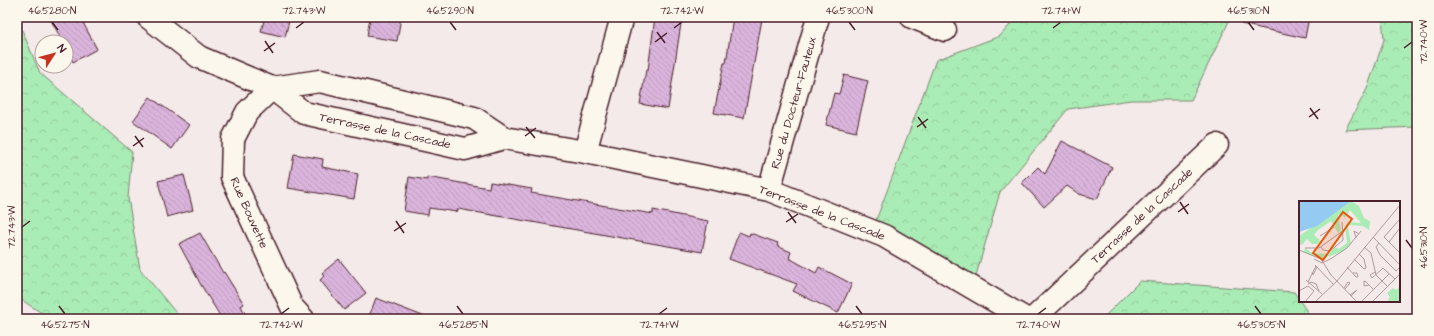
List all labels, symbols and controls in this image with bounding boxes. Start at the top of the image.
text: 46.5280°N [28,4,76,18]
text: 72.743°W [283,4,326,18]
text: 46.5290°N [426,4,474,18]
text: 72.742°W [660,4,704,18]
text: 46.5300°N [825,4,873,18]
text: 72.741°W [1041,4,1081,18]
text: 46.5310°N [1227,4,1269,18]
text: 72.740°W [1417,19,1431,64]
north arrow [34,34,74,74]
street label: Rue du Docteur-Fauteux [767,35,821,171]
text: N [54,41,70,56]
street label: Terrasse de la Cascade [318,109,453,153]
street label: Terrasse de la Cascade [1087,164,1197,268]
street label: Rue Bouvette [226,175,272,252]
street label: Terrasse de la Cascade [756,181,888,245]
inset map [1299,201,1400,302]
text: 72.743°W [5,205,19,248]
text: 46.5310°N [1417,227,1431,269]
text: 46.5275°N [41,318,89,332]
text: 72.742°W [259,318,303,332]
text: 46.5285°N [438,318,488,332]
text: 72.741°W [639,318,679,332]
text: 46.5295°N [838,318,886,332]
text: 72.740°W [1016,318,1061,332]
text: 46.5305°N [1237,318,1285,332]

